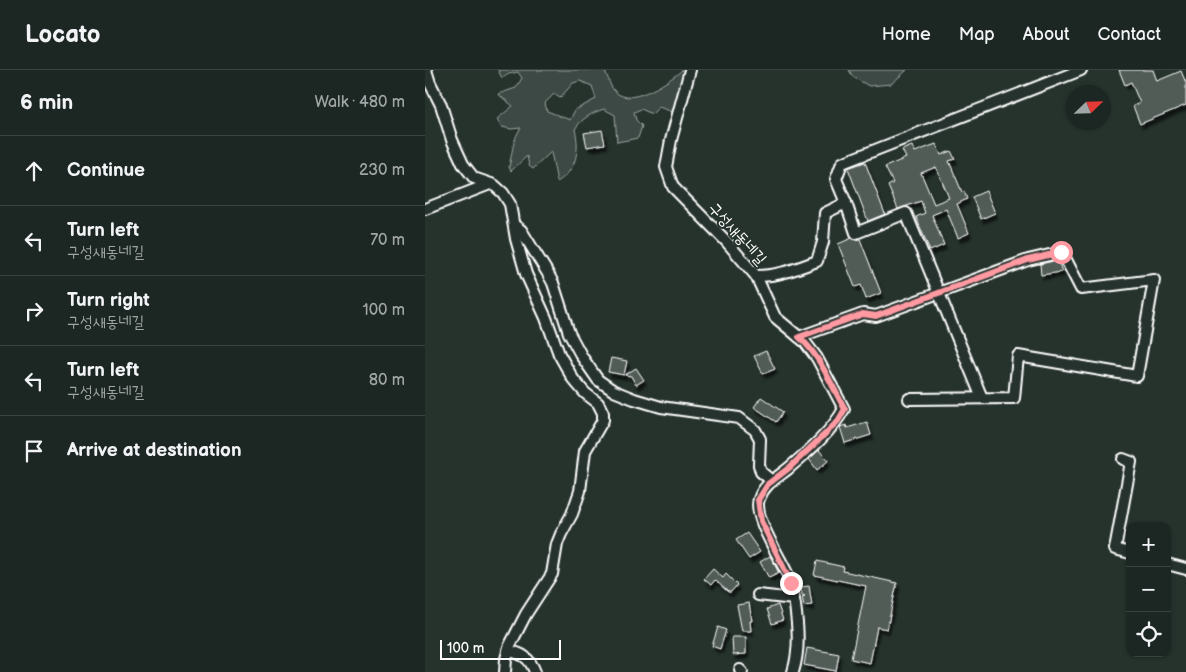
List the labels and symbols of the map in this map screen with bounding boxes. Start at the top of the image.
north arrow [1066,85,1111,130]
street label: 구성새동네길 [704,199,770,269]
route start [1050,241,1073,264]
route end [780,572,803,595]
scale bar [440,637,561,660]

